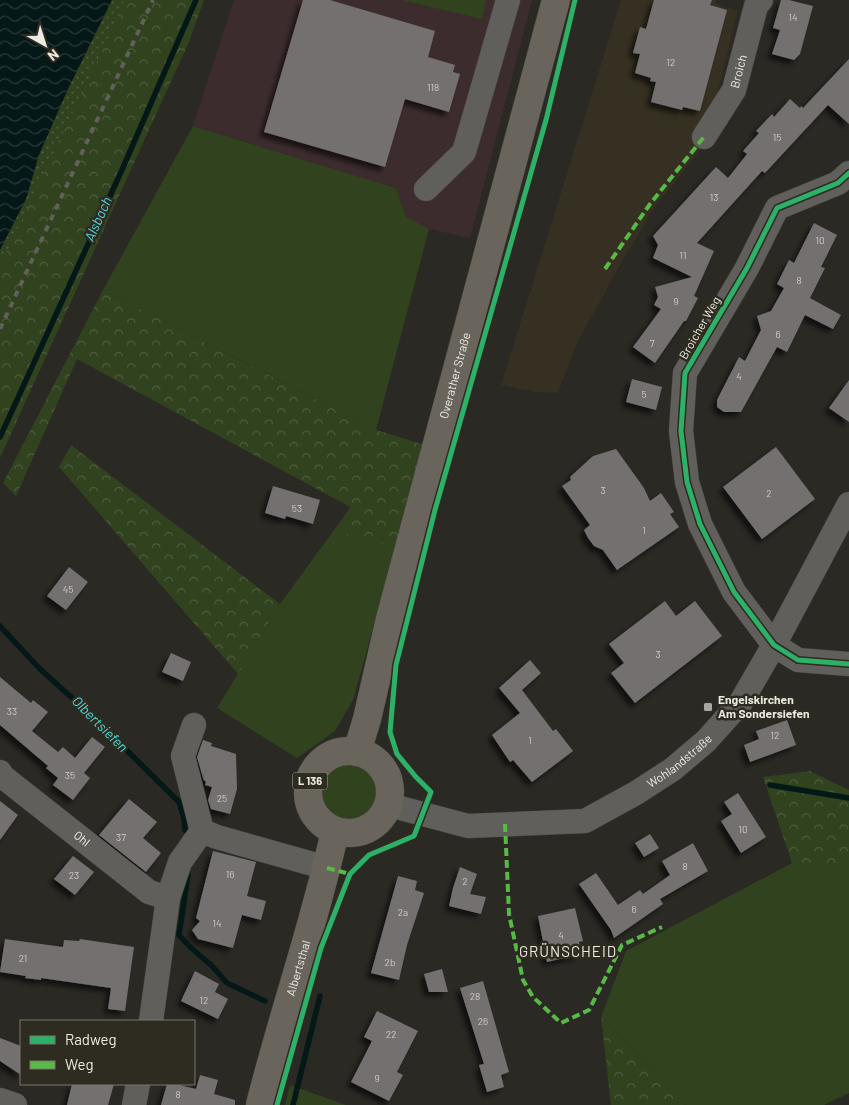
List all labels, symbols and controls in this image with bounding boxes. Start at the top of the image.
house number: 14 [788,11,798,23]
north arrow [20,20,70,70]
text: N [45,46,62,65]
street label: Broich [727,53,749,89]
house number: 12 [667,56,675,68]
house number: 118 [427,81,439,93]
house number: 15 [773,131,781,143]
house number: 13 [710,191,718,203]
water label: Alsbach [80,194,115,244]
house number: 10 [815,234,825,246]
house number: 11 [679,249,687,261]
house number: 8 [796,274,802,286]
street label: Broicher Weg [676,294,723,361]
house number: 9 [673,295,679,307]
house number: 6 [775,328,781,340]
street label: Overather Straße [436,331,473,420]
house number: 7 [650,337,655,349]
house number: 4 [736,370,742,382]
house number: 5 [641,388,647,400]
house number: 3 [600,484,606,496]
house number: 2 [766,487,772,499]
house number: 53 [292,502,302,514]
house number: 1 [642,524,646,536]
house number: 45 [63,583,73,595]
house number: 3 [655,648,661,660]
water label: Olbertsiefen [69,692,132,755]
place label: Engelskirchen Am Sondersiefen [718,692,810,720]
marker: Engelskirchen Am Sondersiefen [702,701,714,713]
house number: 33 [7,705,17,717]
house number: 12 [771,729,779,741]
street label: Wohlandstraße [644,731,714,790]
house number: 1 [528,734,532,746]
house number: 35 [65,769,75,781]
road number: L 136 [292,772,328,789]
house number: 25 [217,792,227,804]
house number: 10 [738,823,748,835]
street label: Ohl [71,827,93,849]
house number: 37 [116,831,126,843]
house number: 8 [682,860,688,872]
house number: 16 [226,868,234,880]
house number: 23 [69,869,79,881]
house number: 2 [462,875,468,887]
house number: 6 [631,903,637,915]
house number: 2a [398,906,408,918]
house number: 14 [212,917,222,929]
house number: 4 [558,929,564,941]
street label: Albertsthal [283,939,312,998]
district label: GRÜNSCHEID [519,942,617,960]
house number: 21 [19,952,27,964]
house number: 2b [385,956,395,968]
house number: 28 [470,990,480,1002]
house number: 12 [200,994,208,1006]
house number: 26 [478,1015,488,1027]
legend [20,1020,195,1085]
house number: 22 [386,1028,396,1040]
text: Radweg [65,1030,117,1048]
text: Weg [65,1055,93,1073]
house number: 9 [374,1072,380,1084]
house number: 8 [175,1088,181,1100]

